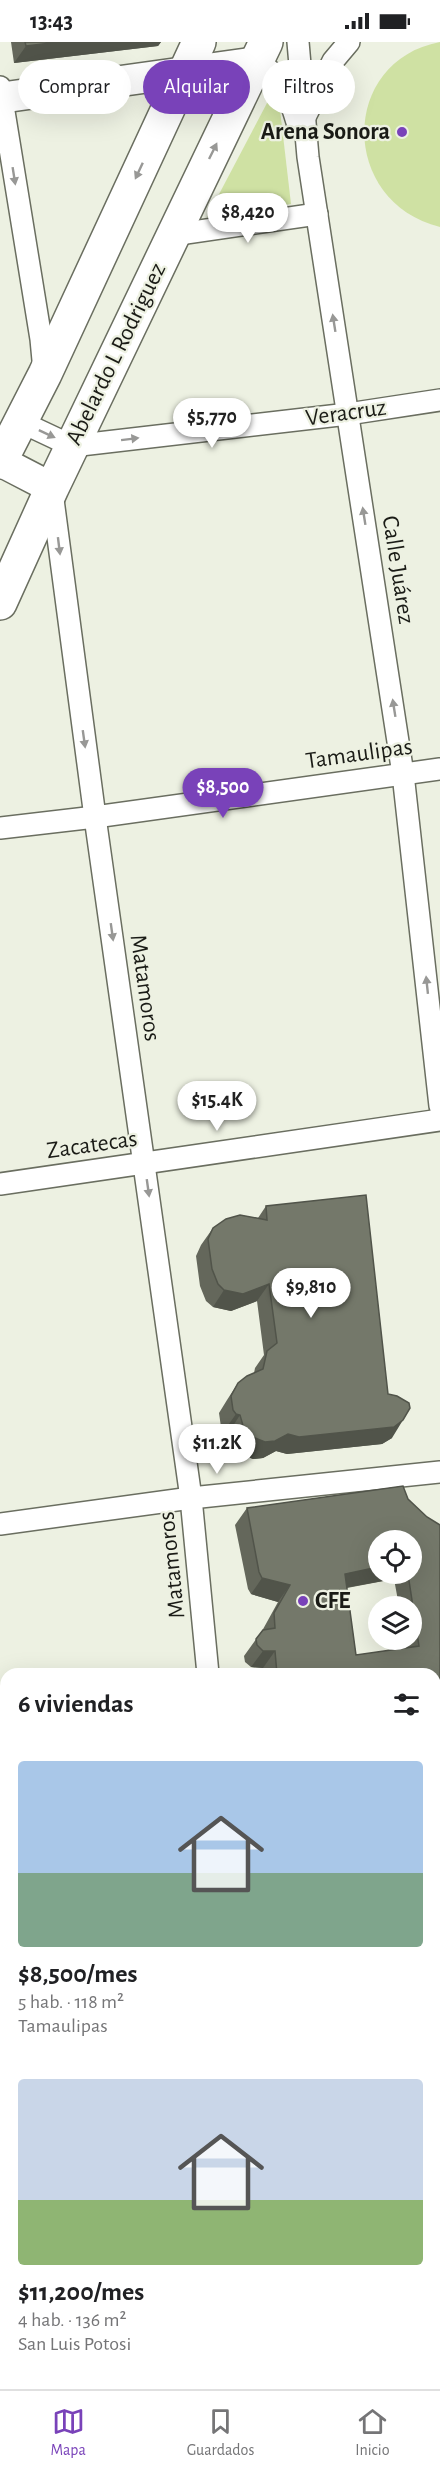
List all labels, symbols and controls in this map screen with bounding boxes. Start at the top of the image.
text: 13:43 [30,10,73,32]
chip: Comprar [18,60,131,114]
chip: Alquilar [143,60,250,114]
chip: Filtros [262,60,355,114]
place label: Arena Sonora [261,120,390,144]
marker: Arena Sonora [395,125,409,139]
one-way arrow [209,142,218,159]
one-way arrow [134,163,143,180]
one-way arrow [10,167,19,186]
pin: $8,420 [199,193,297,244]
text: $8,420 [221,202,275,222]
street label: Abelardo L Rodriguez [62,259,170,449]
one-way arrow [329,313,338,332]
street label: Veracruz [304,395,388,431]
pin: $5,770 [163,398,261,449]
text: $5,770 [187,407,237,427]
one-way arrow [38,429,55,438]
one-way arrow [121,434,140,444]
one-way arrow [359,506,368,525]
street label: Calle Juárez [378,514,418,626]
one-way arrow [55,537,64,556]
one-way arrow [389,699,398,718]
one-way arrow [80,730,89,749]
street label: Tamaulipas [304,735,414,773]
pin: $8,500 [174,768,272,819]
text: $8,500 [197,777,249,797]
one-way arrow [107,923,116,942]
street label: Matamoros [126,933,164,1043]
one-way arrow [422,976,432,995]
pin: $15.4K [168,1081,266,1132]
text: $15.4K [191,1090,243,1110]
street label: Zacatecas [45,1127,139,1163]
one-way arrow [143,1179,152,1198]
pin: $9,810 [262,1268,360,1319]
text: $9,810 [286,1277,336,1297]
pin: $11.2K [168,1424,266,1475]
text: $11.2K [192,1433,242,1453]
street label: Matamoros [154,1510,190,1620]
map controls [368,1530,422,1650]
button: locate [368,1530,422,1584]
place label: CFE [315,1589,351,1613]
marker: CFE [296,1594,310,1608]
button: layers [368,1596,422,1650]
icon: filters [390,1688,423,1721]
text: 6 viviendas [18,1691,133,1717]
icon: home [167,1800,275,1908]
text: $8,500/mes [18,1961,137,1987]
text: 5 hab. · 118 m² [18,1992,124,2012]
text: Tamaulipas [18,2016,108,2036]
icon: home [167,2118,275,2226]
text: $11,200/mes [18,2279,144,2305]
text: 4 hab. · 136 m² [18,2310,126,2330]
text: San Luis Potosi [18,2334,131,2354]
tab: Mapa [50,2405,86,2460]
tab: Guardados [187,2405,254,2460]
tab: Inicio [355,2405,390,2460]

